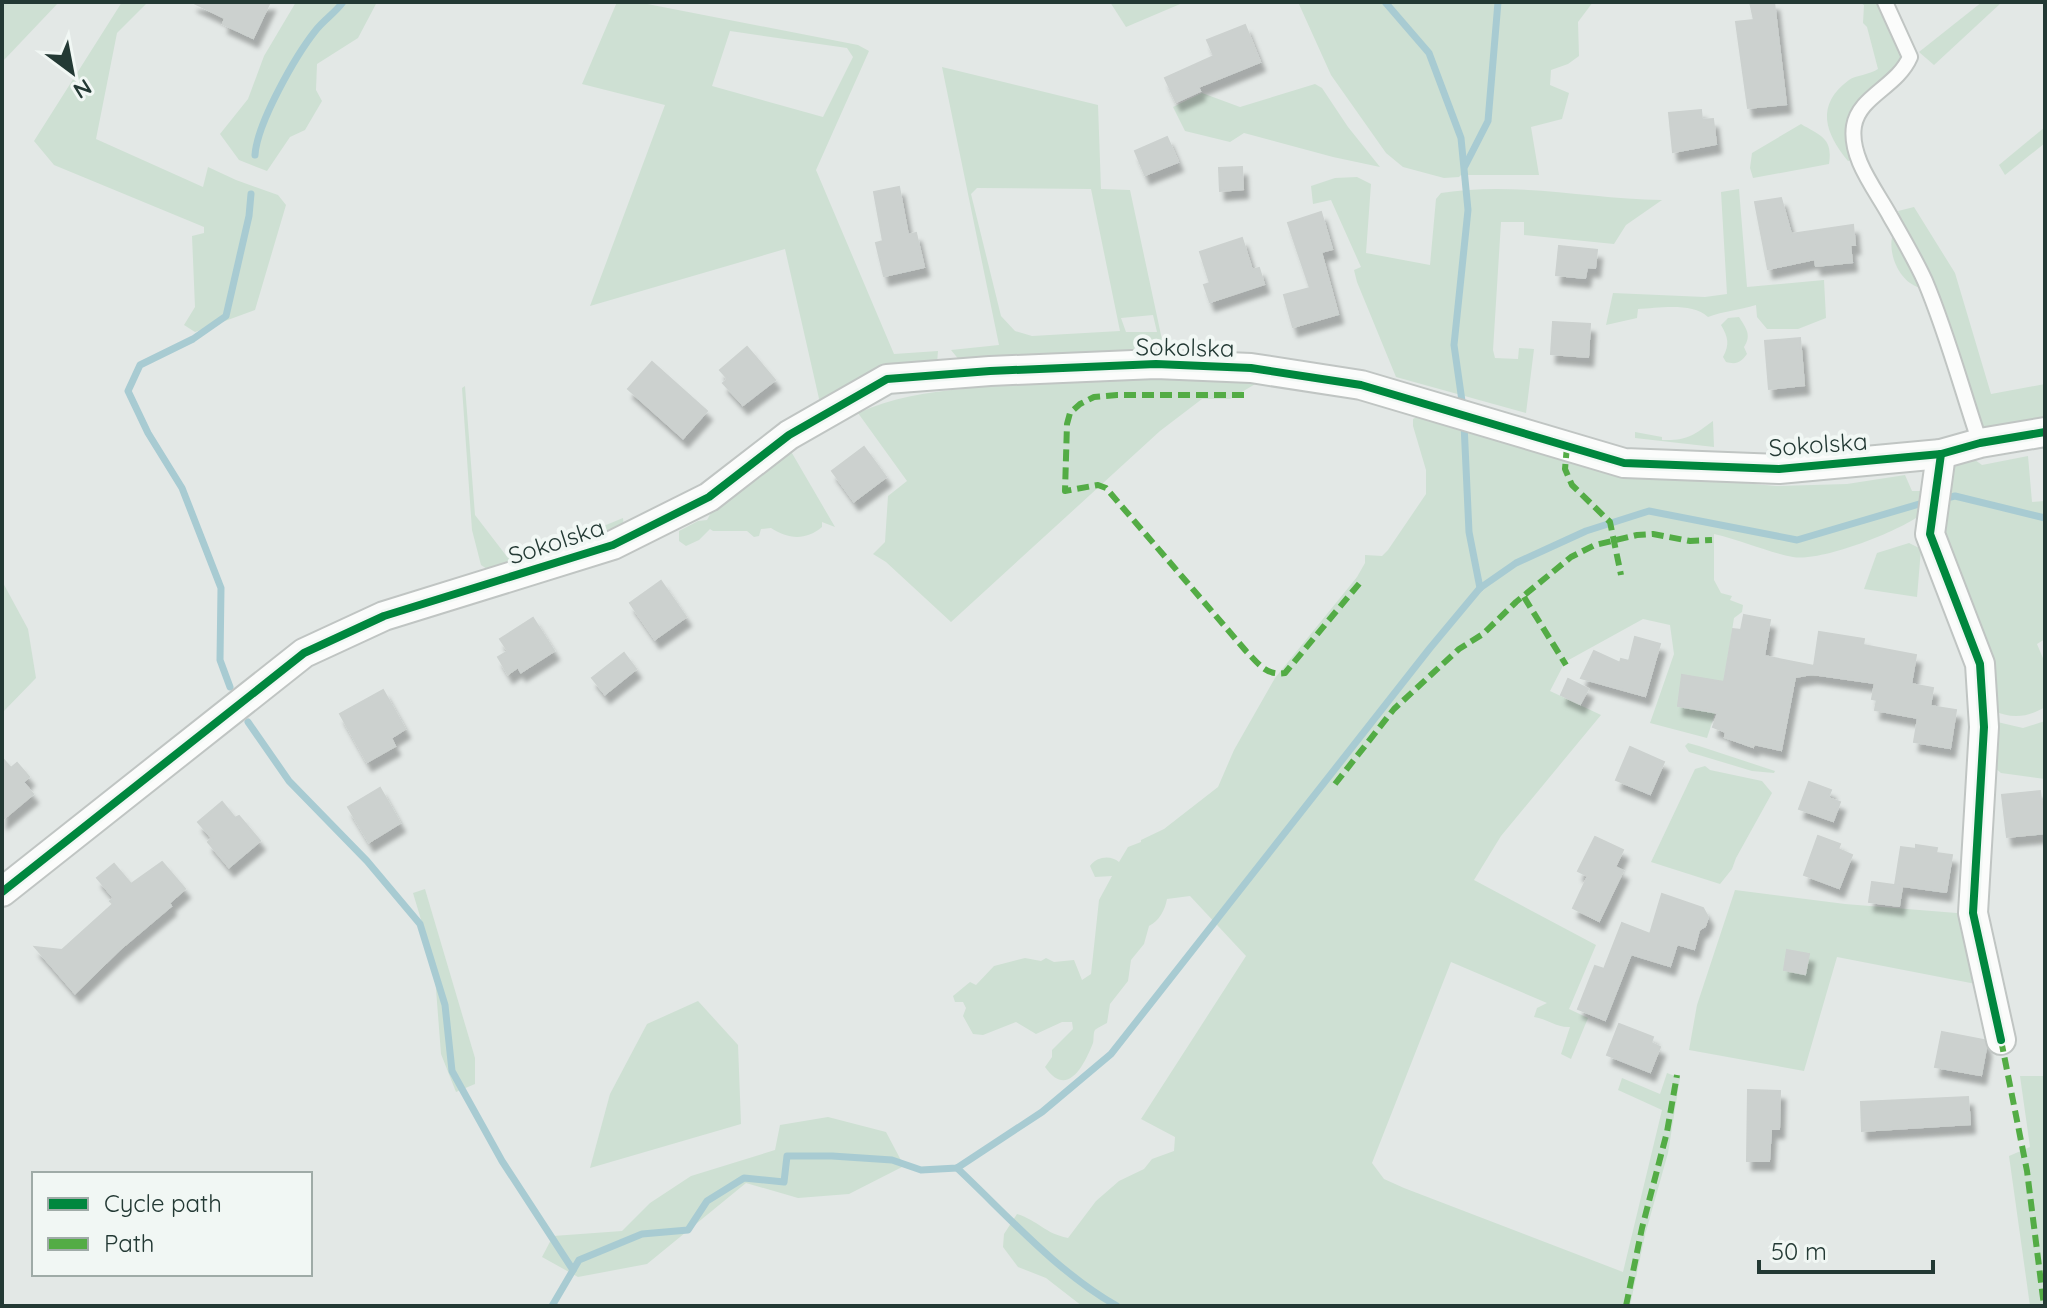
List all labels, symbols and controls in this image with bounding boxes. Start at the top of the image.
north arrow [32,32,112,112]
text: N [68,73,97,105]
street label: Sokolska [1135,331,1235,363]
street label: Sokolska [1768,426,1868,462]
street label: Sokolska [504,511,608,571]
legend [32,1172,312,1276]
text: Cycle path [104,1188,222,1218]
scale bar [1759,1224,1933,1274]
text: Path [104,1228,155,1258]
text: 50 m [1771,1236,1827,1266]

